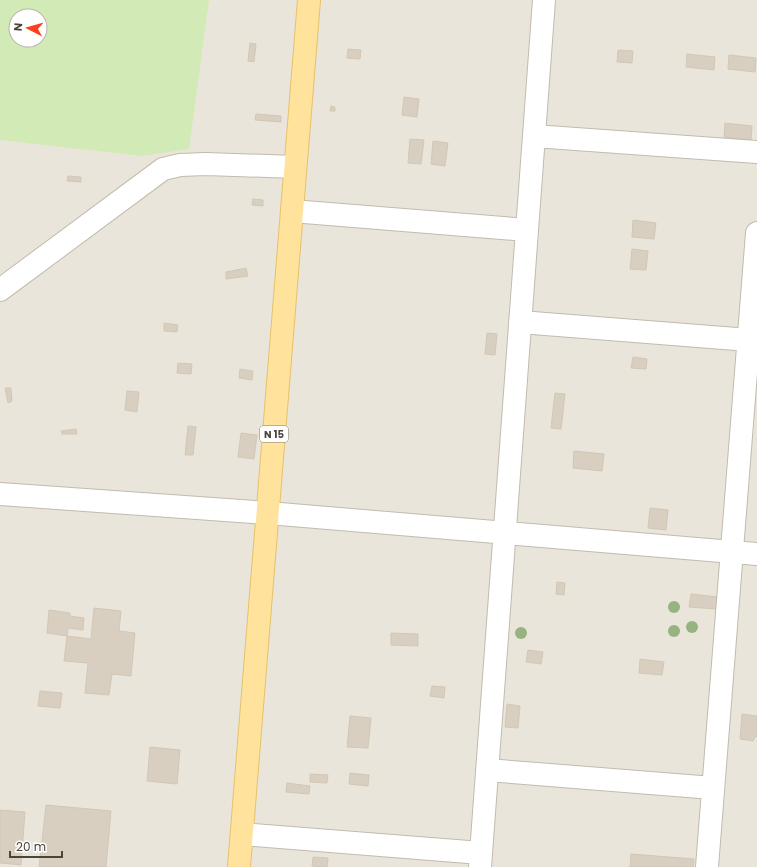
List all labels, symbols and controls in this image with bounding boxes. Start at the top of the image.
north arrow [8,8,48,48]
text: N [10,22,26,32]
road number: N 15 [260,426,288,442]
scale bar [10,833,62,859]
text: 20 m [16,838,46,855]

